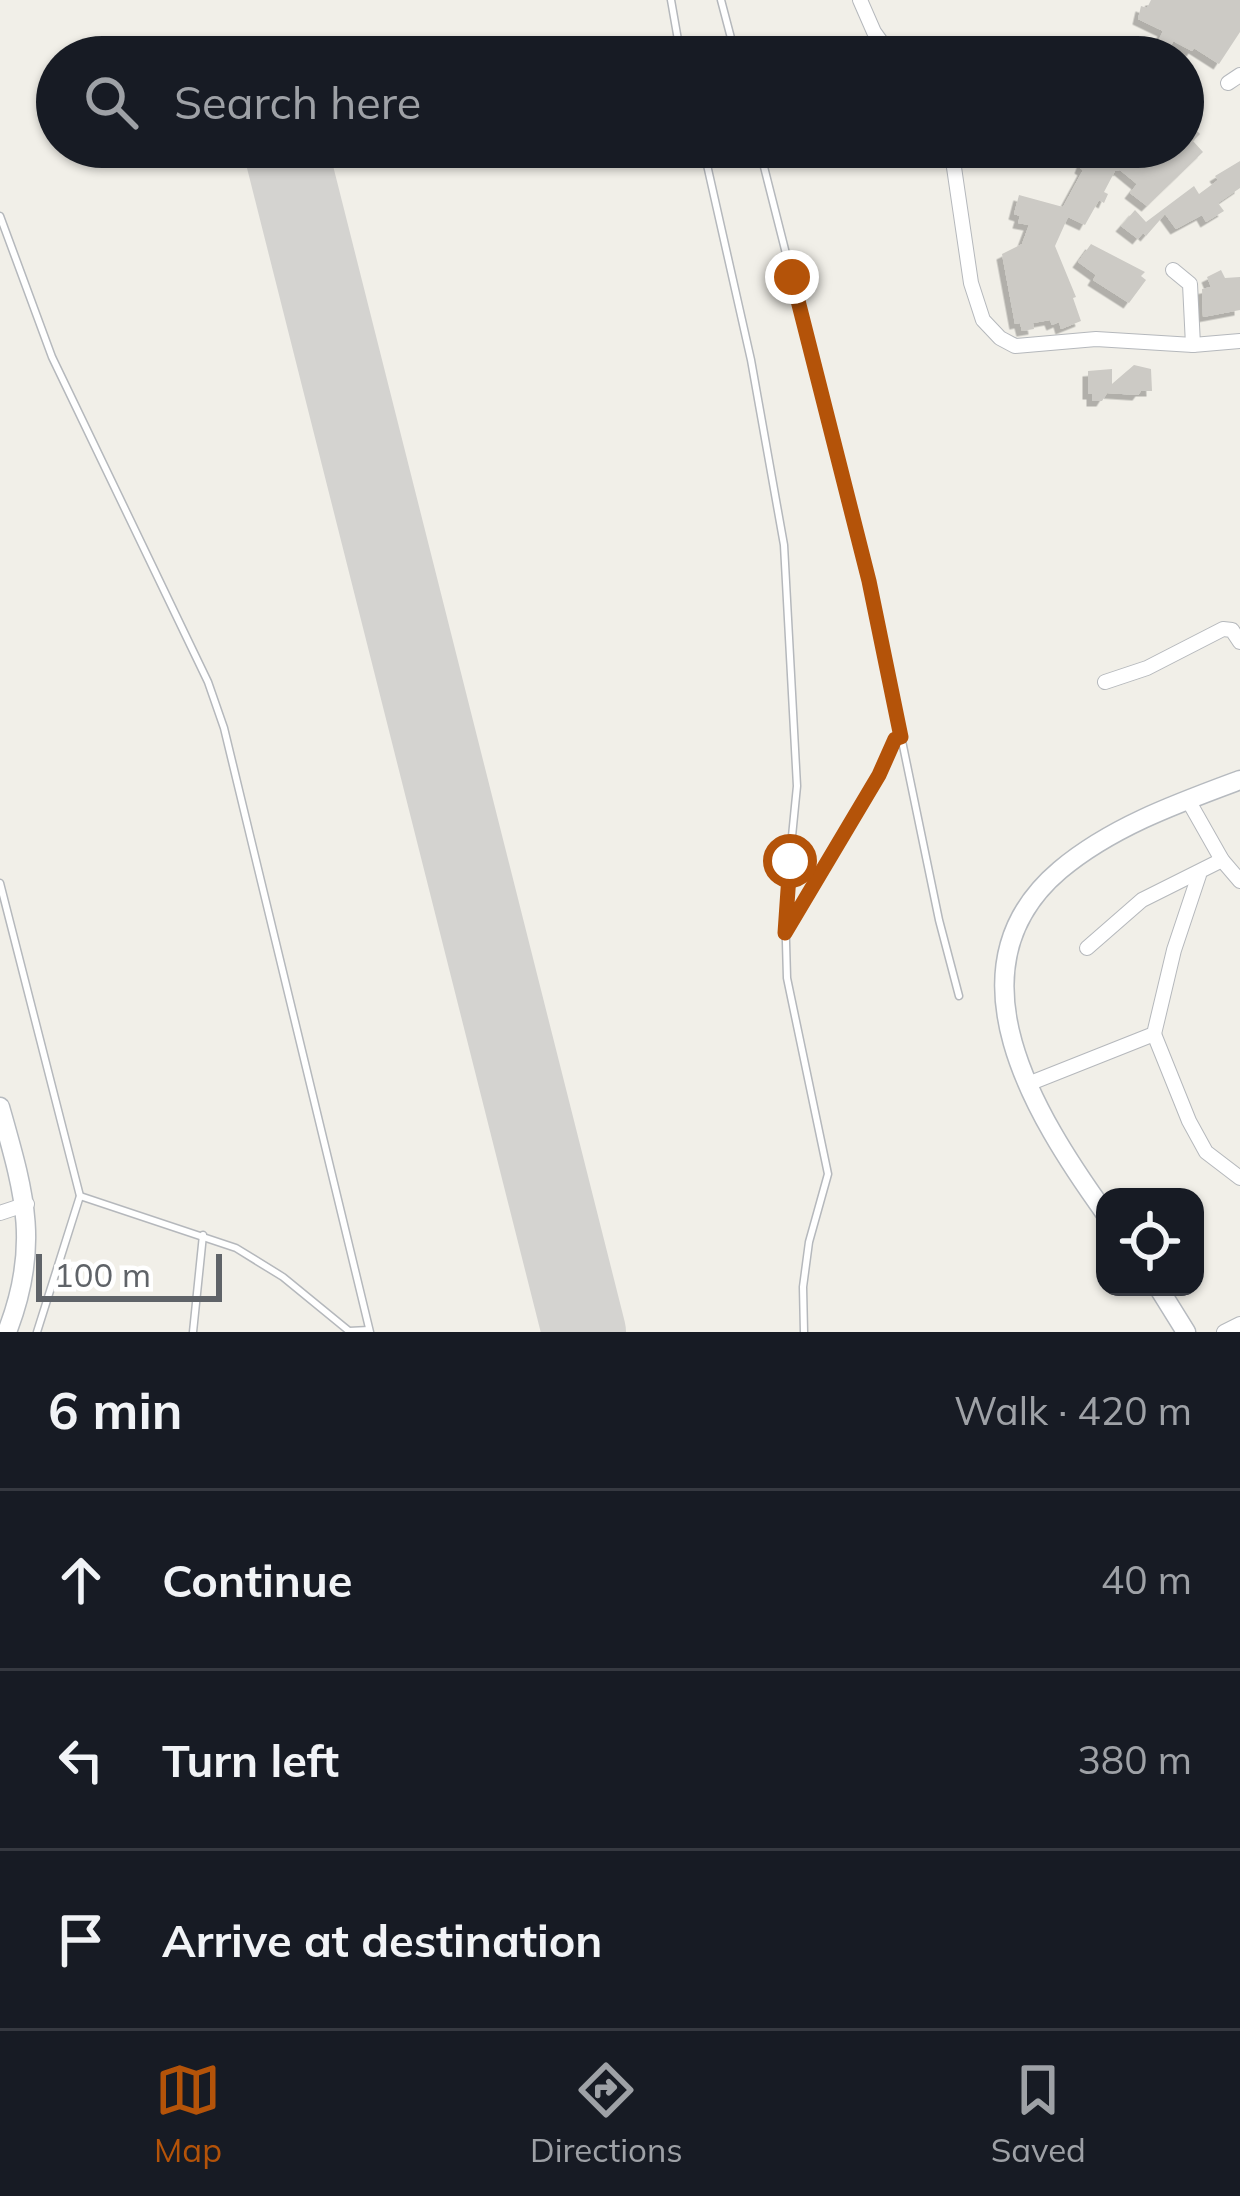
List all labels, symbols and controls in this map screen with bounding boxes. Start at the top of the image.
search box [36,36,1204,168]
icon: search [78,69,144,135]
text: Search here [174,74,421,130]
route end [765,250,819,304]
route start [763,834,817,888]
map controls [1096,1188,1204,1296]
button: locate [1096,1188,1204,1296]
scale bar [36,1248,222,1301]
text: 100 m [54,1254,151,1295]
text: 6 min [48,1378,183,1442]
text: Walk · 420 m [954,1386,1192,1435]
icon: ahead [48,1547,114,1613]
text: Continue [162,1552,352,1608]
text: 40 m [1101,1555,1192,1604]
icon: left [48,1727,114,1793]
text: Turn left [162,1732,339,1788]
text: 380 m [1077,1735,1192,1784]
icon: arrive [48,1907,114,1973]
text: Arrive at destination [162,1912,602,1968]
tab: Map [154,2057,222,2170]
tab: Directions [530,2057,683,2170]
tab: Saved [991,2057,1086,2170]

